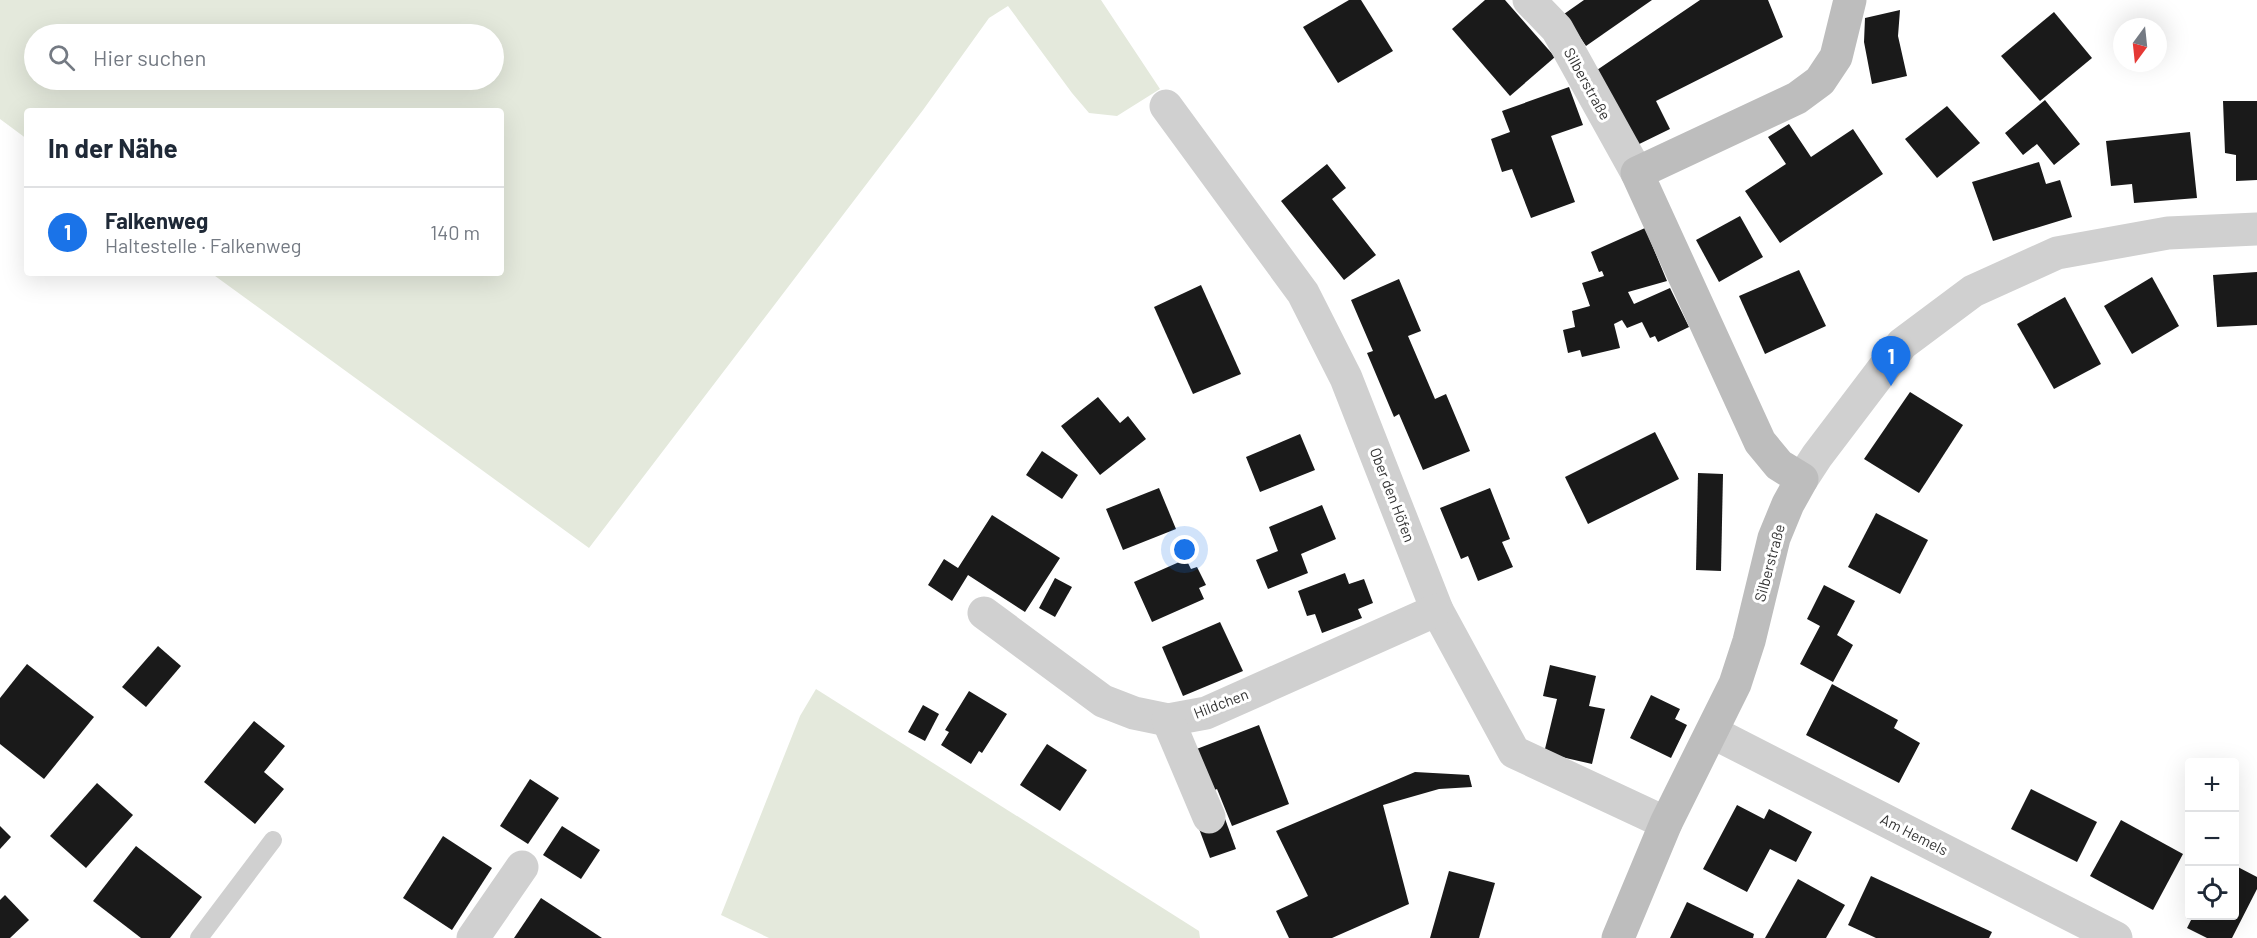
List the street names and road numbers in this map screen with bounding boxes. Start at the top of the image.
street label: Silberstraße [1561,44,1615,123]
street label: Ober den Höfen [1367,445,1419,544]
street label: Silberstraße [1750,522,1788,604]
street label: Hildchen [1191,684,1251,722]
street label: Am Hemels [1878,809,1951,859]

